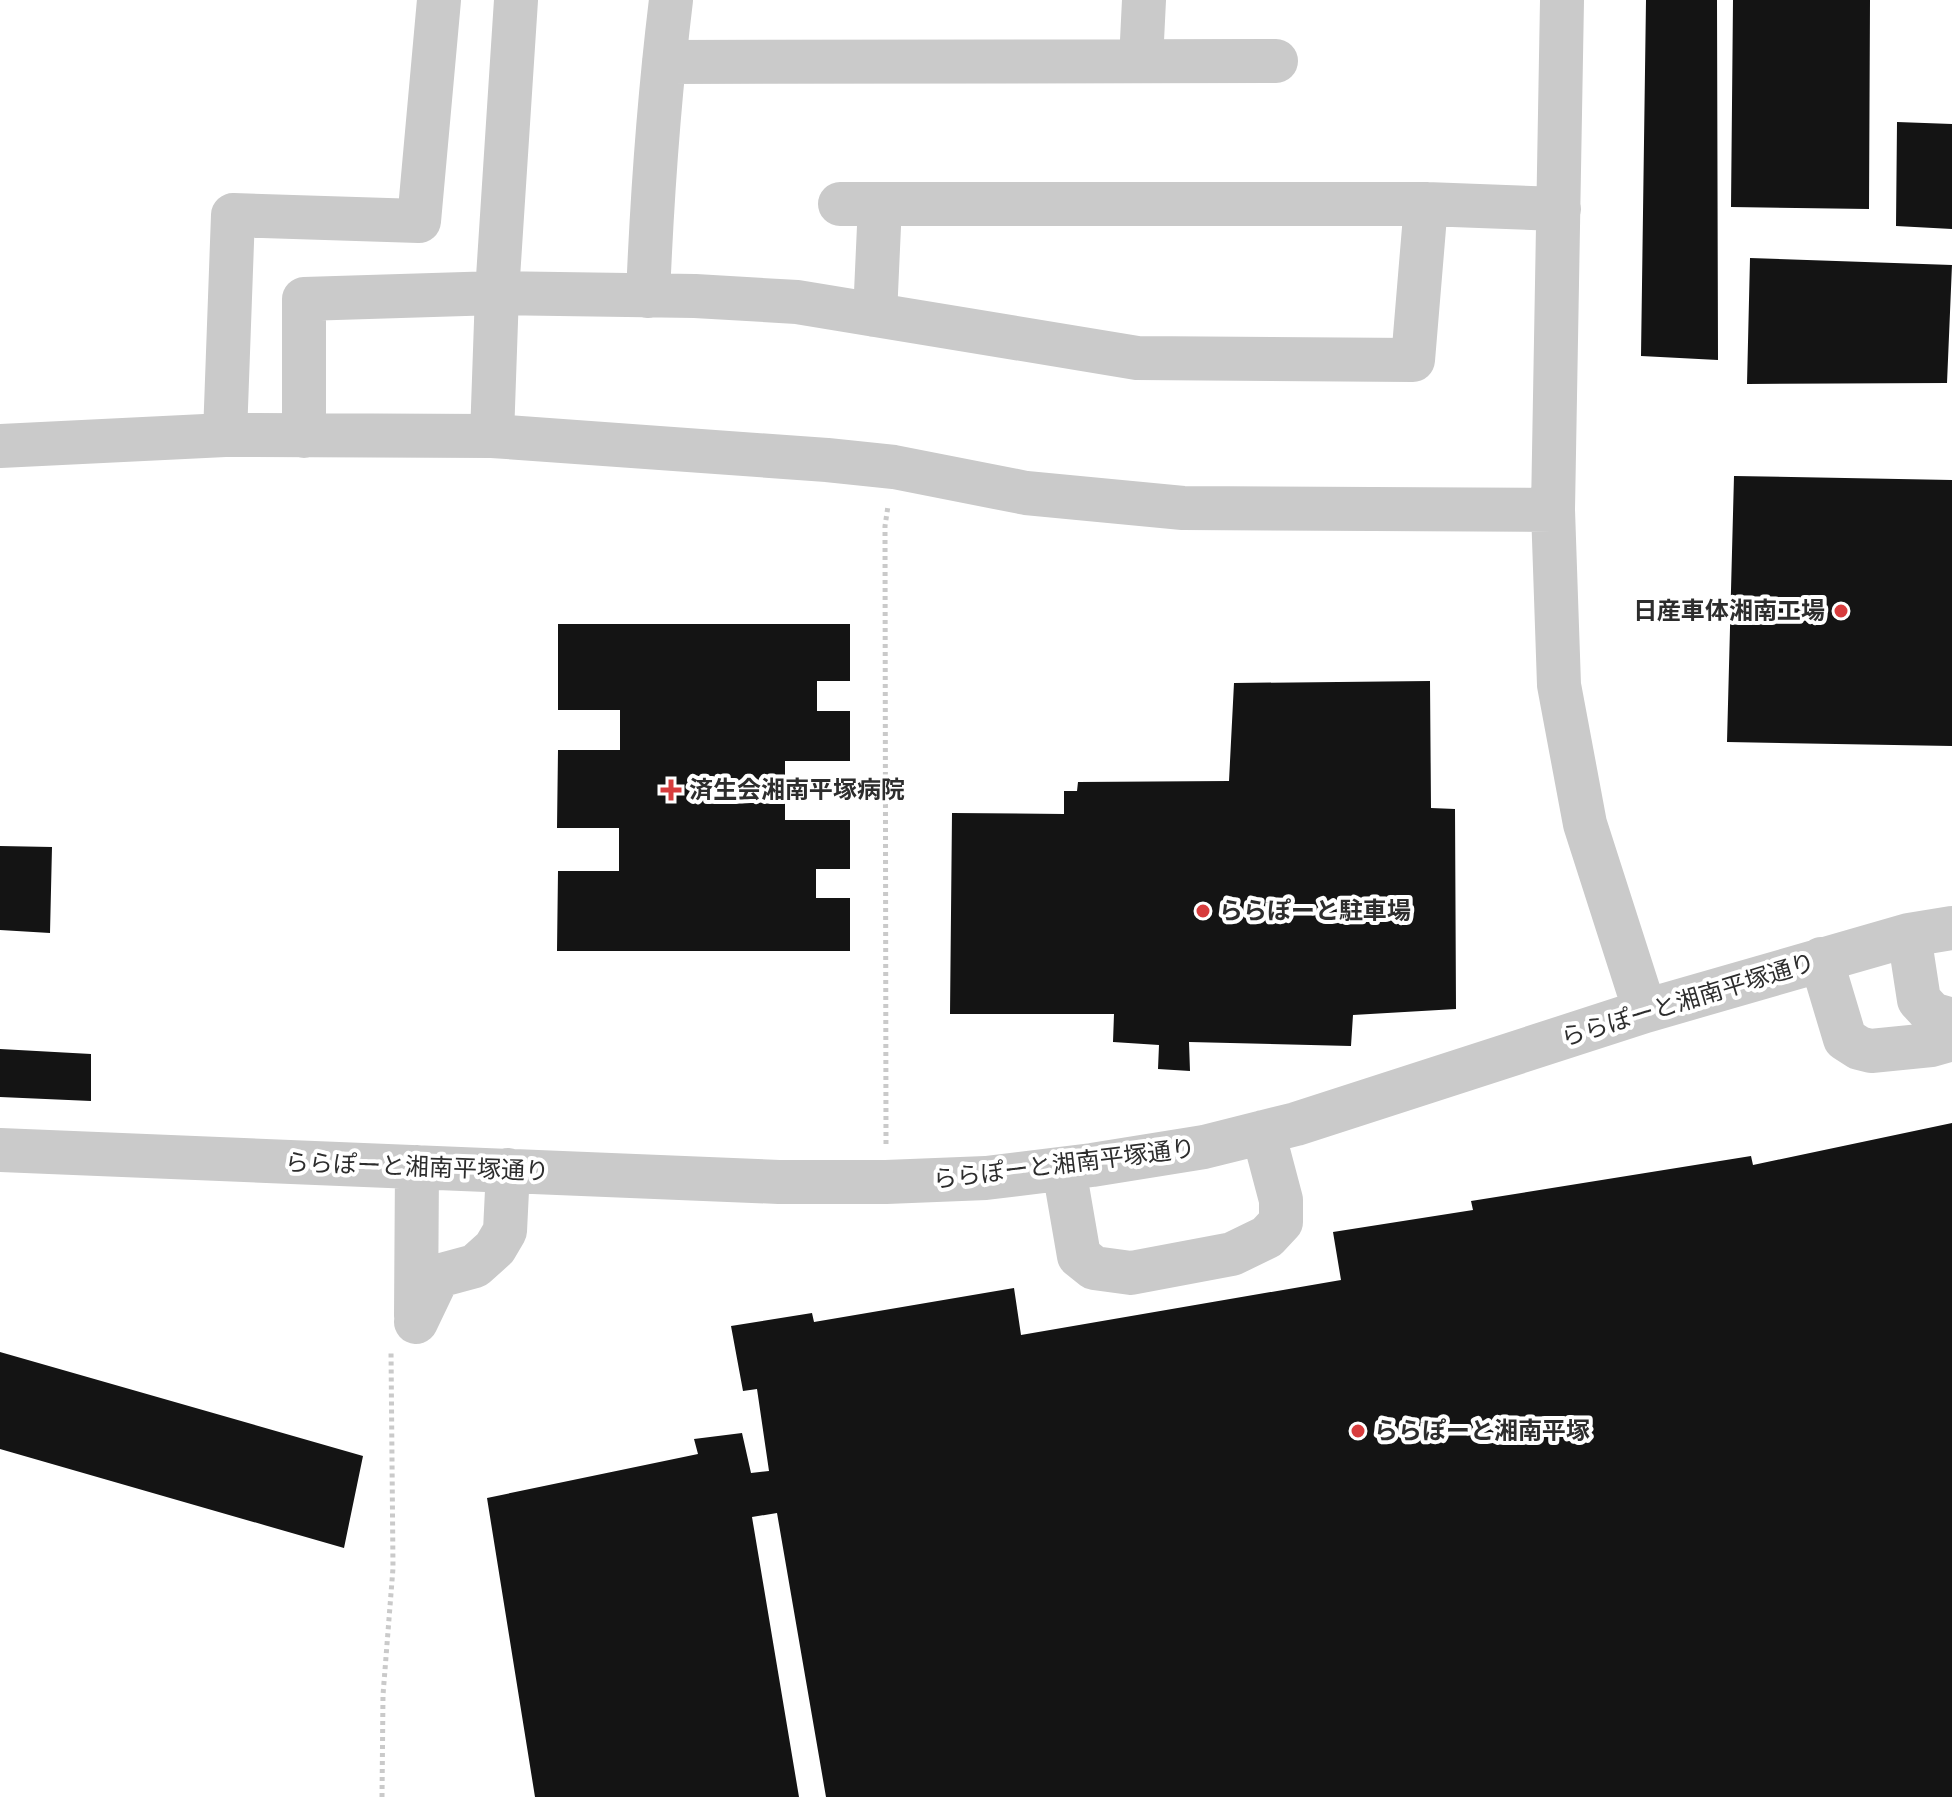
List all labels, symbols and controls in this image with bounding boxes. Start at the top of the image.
place label: 日産車体湘南工場 [1633,595,1825,624]
marker: 日産車体湘南工場 [1832,602,1850,620]
place label: 済生会湘南平塚病院 [689,774,905,803]
marker: 済生会湘南平塚病院 [660,779,682,801]
place label: ららぽーと駐車場 [1219,895,1411,924]
marker: ららぽーと駐車場 [1194,902,1212,920]
street label: ららぽーと湘南平塚通り [1557,946,1818,1051]
street label: ららぽーと湘南平塚通り [931,1132,1197,1193]
street label: ららぽーと湘南平塚通り [285,1146,549,1185]
place label: ららぽーと湘南平塚 [1374,1415,1590,1444]
marker: ららぽーと湘南平塚 [1349,1422,1367,1440]

